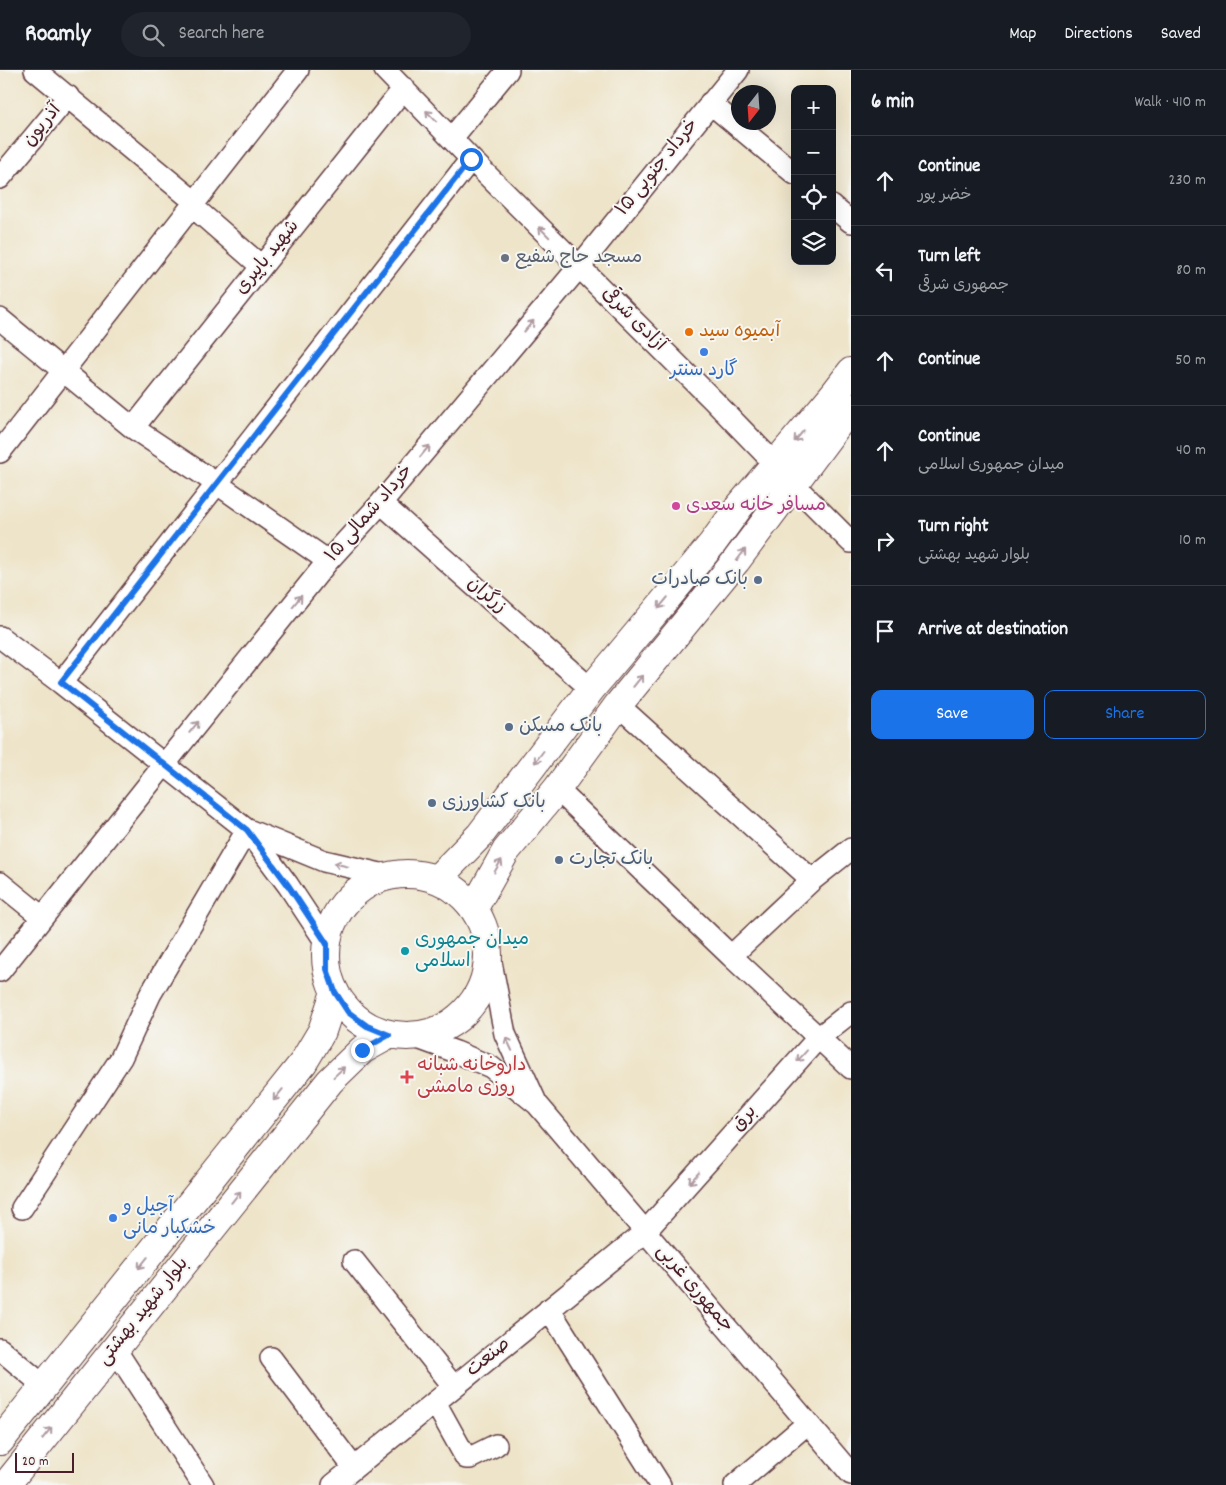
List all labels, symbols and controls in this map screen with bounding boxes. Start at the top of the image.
search box [121,12,471,57]
text: Roamly [25,18,91,52]
icon: search [139,21,167,49]
text: Search here [179,21,264,48]
text: Map [1009,22,1036,47]
text: Directions [1064,22,1133,47]
text: Saved [1161,22,1201,47]
north arrow [731,85,776,130]
map controls [791,85,836,265]
button: + [791,85,836,130]
text: 6 min [871,88,914,118]
text: Walk · 410 m [1134,91,1206,114]
street label: آذریون [17,98,70,153]
one-way arrow [424,110,437,122]
street label: ۱۵ خرداد جنوبی [610,113,706,223]
button: − [791,130,836,175]
route start [460,148,483,171]
text: Continue [918,154,980,181]
icon: ahead [871,167,899,195]
text: 230 m [1169,169,1206,192]
button: locate [791,175,836,220]
text: خضر پور [918,184,971,207]
street label: شهید باپیری [229,215,307,301]
button: layers [791,220,836,265]
one-way arrow [538,226,550,238]
text: Turn left [918,244,981,271]
place label: مسجد حاج شفیع [515,245,642,272]
marker: مسجد حاج شفیع [499,252,511,264]
icon: left [871,257,899,285]
text: 80 m [1176,259,1206,282]
text: جمهوری شرقی [918,274,1009,297]
street label: آزادی شرقی [595,280,674,359]
place label: آبمیوه سید [699,319,781,346]
one-way arrow [524,320,535,333]
marker: آبمیوه سید [683,326,695,338]
marker: گارد سنتر [698,346,710,358]
icon: ahead [871,347,899,375]
text: Continue [918,347,980,374]
text: 50 m [1175,349,1206,372]
place label: گارد سنتر [668,358,738,385]
text: Continue [918,424,980,451]
one-way arrow [793,430,804,443]
icon: ahead [871,437,899,465]
text: 40 m [1176,439,1206,462]
one-way arrow [419,444,430,457]
text: میدان جمهوری اسلامی [918,454,1064,477]
street label: ۱۵ خرداد شمالی [320,459,420,569]
place label: مسافر خانه سعدی [686,493,826,520]
marker: مسافر خانه سعدی [670,500,682,512]
text: Turn right [918,514,989,541]
icon: right [871,527,899,555]
text: 10 m [1179,529,1206,552]
text: بلوار شهید بهشتی [918,544,1030,567]
one-way arrow [735,549,746,562]
place label: بانک صادرات [651,567,748,594]
street label: زرگران [460,571,512,621]
marker: بانک صادرات [752,574,764,586]
one-way arrow [291,594,302,607]
one-way arrow [658,596,669,609]
icon: arrive [871,617,899,645]
text: Arrive at destination [918,617,1068,644]
one-way arrow [632,674,643,687]
button: Save [871,690,1034,739]
button: Share [1044,690,1206,739]
place label: بانک مسکن [519,714,603,741]
one-way arrow [189,721,200,734]
marker: بانک مسکن [503,721,515,733]
one-way arrow [534,750,545,763]
place label: بانک کشاورزی [442,790,546,817]
marker: بانک کشاورزی [426,797,438,809]
place label: بانک تجارت [569,847,653,874]
marker: بانک تجارت [553,854,565,866]
one-way arrow [493,859,503,873]
one-way arrow [334,860,350,869]
place label: میدان جمهوری اسلامی [415,927,529,976]
marker: میدان جمهوری اسلامی [399,945,411,957]
one-way arrow [504,1037,513,1052]
route end [351,1039,374,1062]
one-way arrow [796,1050,807,1063]
place label: داروخانه شبانه روزی مامشی [417,1053,526,1102]
one-way arrow [333,1066,345,1078]
marker: داروخانه شبانه روزی مامشی [401,1071,413,1083]
one-way arrow [272,1088,283,1101]
street label: برق [726,1100,764,1138]
one-way arrow [688,1171,699,1184]
one-way arrow [231,1191,242,1204]
place label: آجیل و خشکبار مانی [121,1194,216,1243]
marker: آجیل و خشکبار مانی [107,1212,119,1224]
street label: جمهوری غربی [649,1239,739,1339]
street label: بلوار شهید بهشتی [92,1252,196,1372]
one-way arrow [138,1256,149,1269]
street label: صنعت [461,1332,517,1384]
one-way arrow [42,1427,53,1440]
scale bar [15,1450,74,1473]
text: 20 m [22,1452,49,1472]

